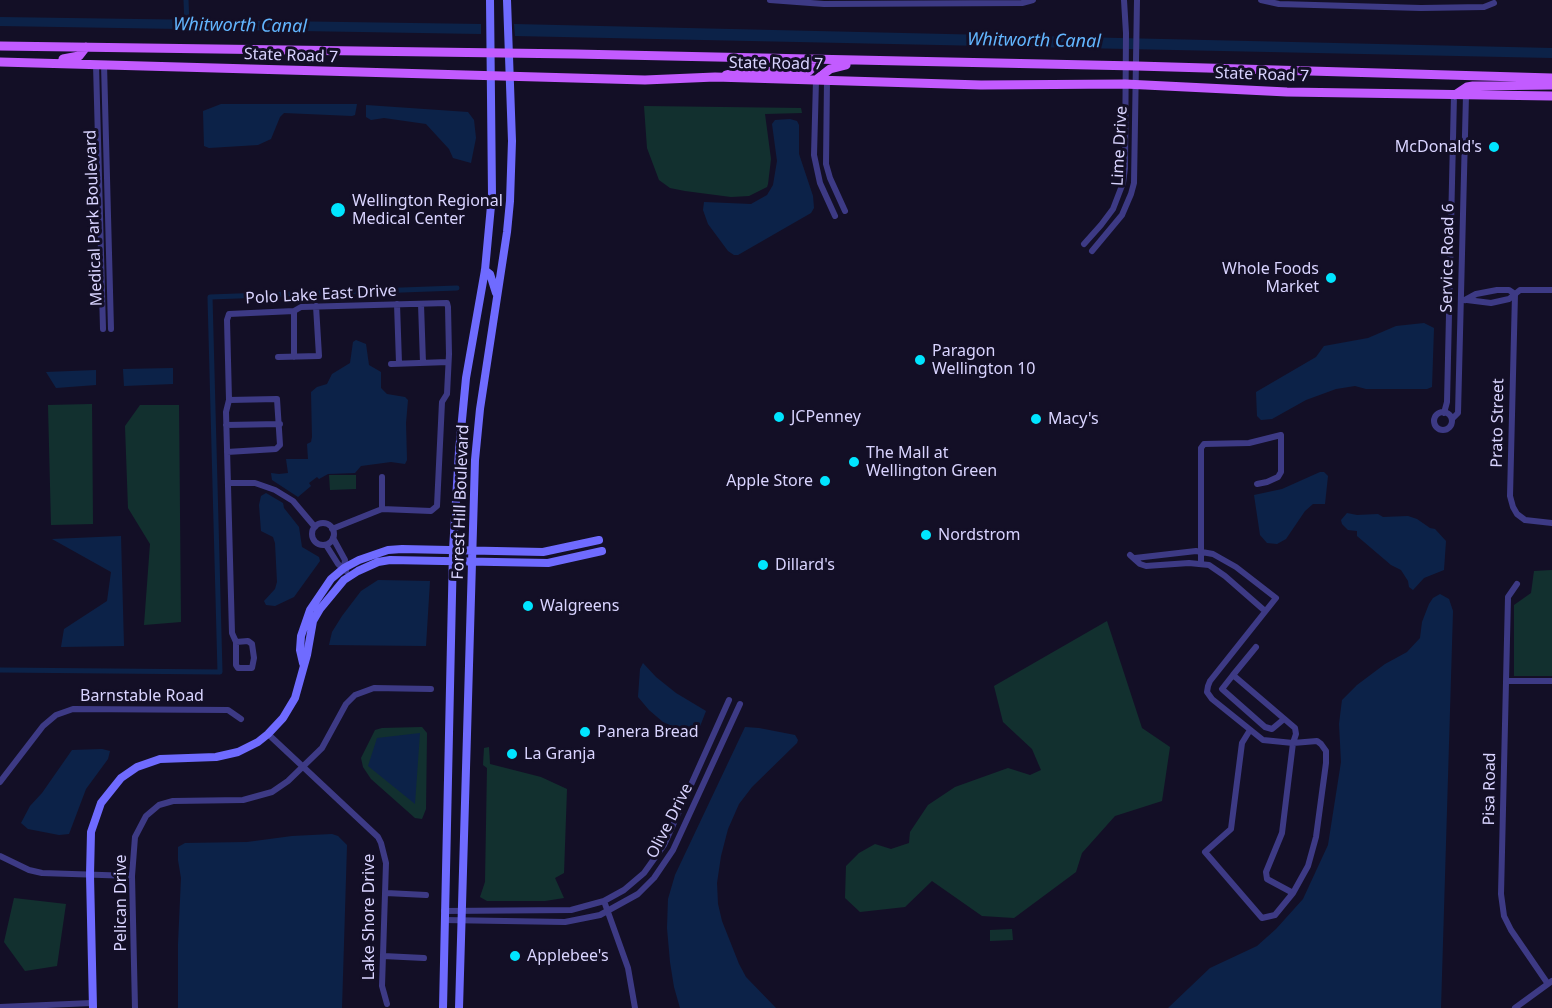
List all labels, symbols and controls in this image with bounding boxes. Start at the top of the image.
water label: Whitworth Canal [173,14,307,38]
water label: Whitworth Canal [967,29,1101,53]
street label: State Road 7 [244,45,338,67]
street label: State Road 7 [729,54,823,74]
street label: State Road 7 [1215,64,1309,86]
street label: Lime Drive [1108,105,1132,187]
street label: Medical Park Boulevard [81,129,107,307]
place label: McDonald's [1395,137,1482,157]
marker: McDonald's [1487,140,1501,154]
place label: Wellington Regional Medical Center [352,191,503,229]
marker: Wellington Regional Medical Center [329,201,347,219]
street label: Service Road 6 [1437,203,1459,313]
place label: Whole Foods Market [1222,259,1319,297]
marker: Whole Foods Market [1324,271,1338,285]
street label: Polo Lake East Drive [245,281,397,309]
place label: Paragon Wellington 10 [932,341,1036,379]
marker: Paragon Wellington 10 [913,353,927,367]
street label: Prato Street [1488,378,1508,468]
place label: JCPenney [791,407,861,427]
place label: Macy's [1048,409,1099,429]
marker: JCPenney [772,410,786,424]
marker: Macy's [1029,412,1043,426]
street label: Forest Hill Boulevard [449,424,473,580]
place label: The Mall at Wellington Green [866,443,997,481]
marker: The Mall at Wellington Green [847,455,861,469]
place label: Apple Store [726,471,813,491]
marker: Apple Store [818,474,832,488]
place label: Nordstrom [938,525,1020,545]
marker: Nordstrom [919,528,933,542]
place label: Dillard's [775,555,835,575]
marker: Dillard's [756,558,770,572]
place label: Walgreens [540,596,619,616]
marker: Walgreens [521,599,535,613]
street label: Barnstable Road [80,686,204,706]
place label: Panera Bread [597,722,699,742]
marker: Panera Bread [578,725,592,739]
place label: La Granja [524,744,595,764]
marker: La Granja [505,747,519,761]
street label: Pisa Road [1480,752,1500,826]
street label: Olive Drive [643,780,697,862]
street label: Pelican Drive [111,854,131,952]
street label: Lake Shore Drive [359,854,379,980]
place label: Applebee's [527,946,609,966]
marker: Applebee's [508,949,522,963]

